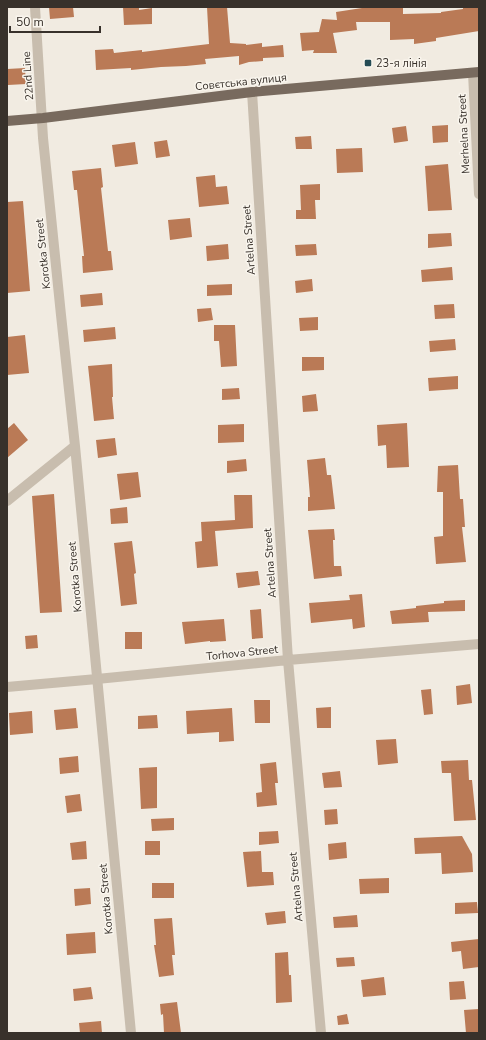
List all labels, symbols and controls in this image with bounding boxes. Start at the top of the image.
scale bar [10,8,100,34]
text: 50 m [16,14,44,30]
street label: 22nd Line [19,51,37,101]
place label: 23-я лінія [376,56,427,71]
marker: 23-я лінія [363,58,373,68]
street label: Совєтська вулиця [194,70,288,94]
street label: Merhelna Street [454,94,474,174]
street label: Artelna Street [239,204,259,275]
street label: Korotka Street [32,218,54,290]
street label: Artelna Street [260,527,280,598]
street label: Korotka Street [64,541,86,613]
street label: Torhova Street [205,642,279,664]
street label: Artelna Street [285,851,307,923]
street label: Korotka Street [95,863,117,935]

